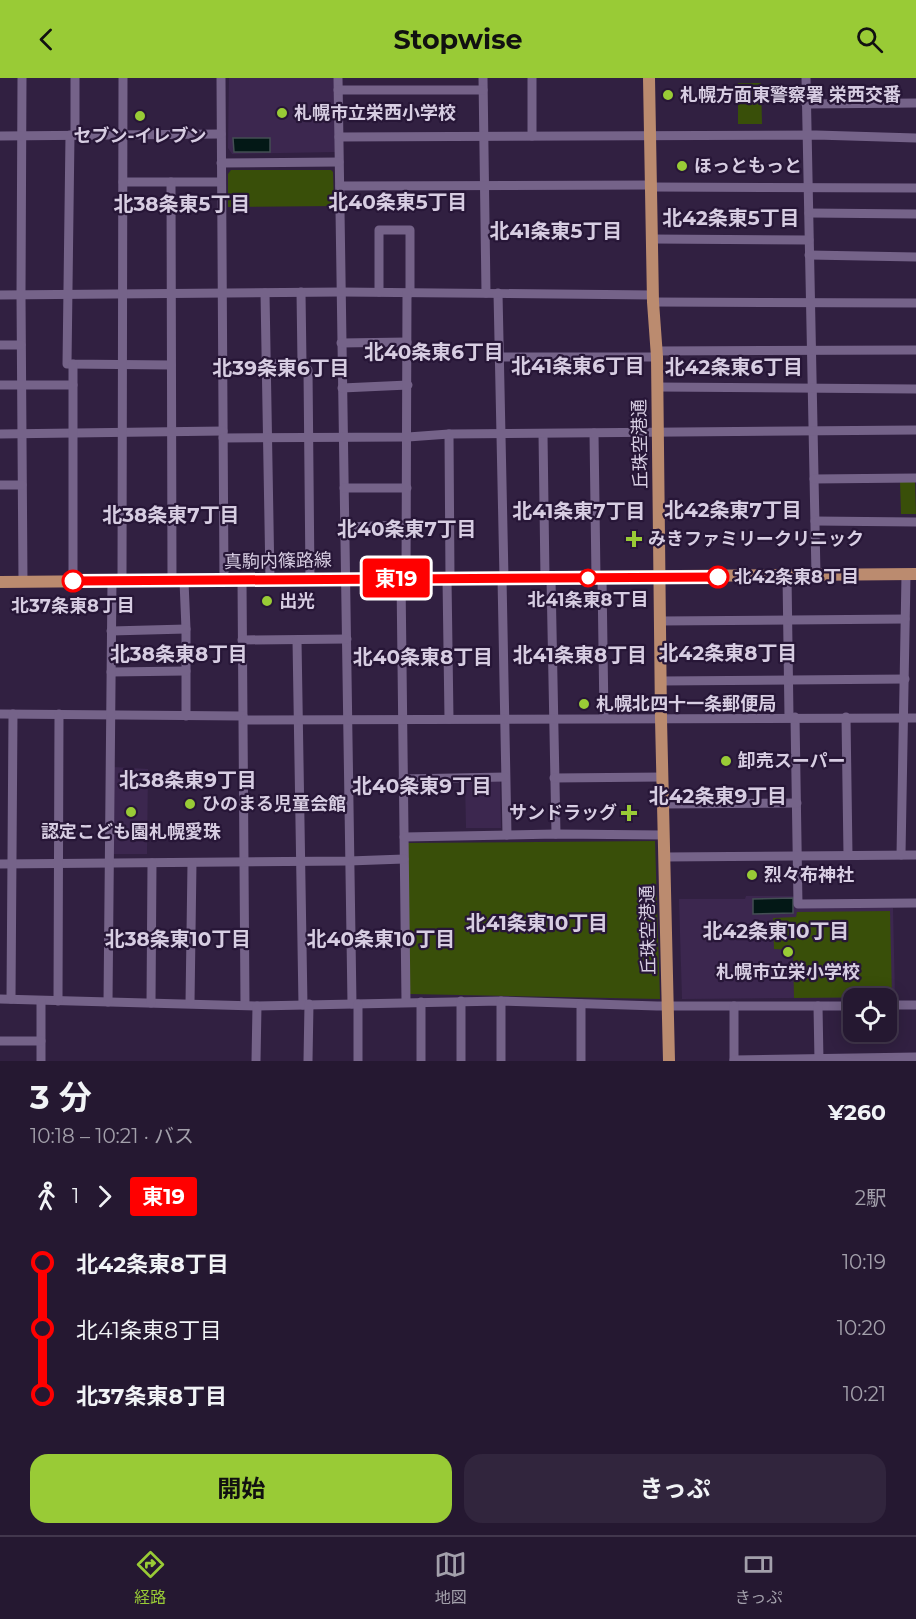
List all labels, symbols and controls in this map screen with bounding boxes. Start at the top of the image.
icon: back [30,23,63,56]
text: Stopwise [393,23,523,56]
icon: search [853,23,886,56]
place label: 札幌方面東警察署 栄西交番 [680,84,901,106]
marker: 札幌方面東警察署 栄西交番 [661,88,675,102]
place label: 札幌市立栄西小学校 [294,102,456,124]
marker: 札幌市立栄西小学校 [275,106,289,120]
marker: セブン-イレブン [133,109,147,123]
place label: セブン-イレブン [74,125,206,147]
place label: ほっともっと [694,155,802,177]
marker: ほっともっと [675,159,689,173]
district label: 北40条東5丁目 [328,190,468,214]
district label: 北38条東5丁目 [114,192,250,216]
district label: 北42条東5丁目 [662,206,800,230]
district label: 北41条東5丁目 [489,219,623,243]
district label: 北40条東6丁目 [364,340,504,364]
district label: 北41条東6丁目 [511,354,645,378]
district label: 北42条東6丁目 [665,355,803,379]
district label: 北39条東6丁目 [212,356,350,380]
street label: 丘珠空港通 [628,399,652,489]
district label: 北42条東7丁目 [664,498,802,522]
district label: 北41条東7丁目 [512,499,646,523]
district label: 北38条東7丁目 [102,503,240,527]
district label: 北40条東7丁目 [337,517,477,541]
place label: みきファミリークリニック [648,528,864,550]
marker: みきファミリークリニック [625,530,643,548]
street label: 真駒内篠路線 [224,549,332,573]
line badge: 東19 [362,558,430,598]
text: 東19 [375,566,417,591]
marker: 北42条東8丁目 [707,566,729,588]
place label: 北42条東8丁目 [734,566,859,588]
marker: 北41条東8丁目 [579,569,597,587]
marker: 北37条東8丁目 [62,570,84,592]
place label: 北41条東8丁目 [528,589,648,611]
place label: 出光 [279,590,315,612]
marker: 出光 [260,594,274,608]
place label: 北37条東8丁目 [11,595,135,617]
district label: 北42条東8丁目 [659,641,797,665]
district label: 北38条東8丁目 [110,642,248,666]
district label: 北41条東8丁目 [513,643,647,667]
district label: 北40条東8丁目 [353,645,493,669]
place label: 札幌北四十一条郵便局 [596,693,776,715]
marker: 札幌北四十一条郵便局 [577,697,591,711]
place label: 卸売スーパー [738,750,846,772]
marker: 卸売スーパー [719,754,733,768]
district label: 北38条東9丁目 [119,768,257,792]
district label: 北40条東9丁目 [352,774,492,798]
district label: 北42条東9丁目 [649,784,787,808]
place label: ひのまる児童会館 [202,793,346,815]
marker: ひのまる児童会館 [183,797,197,811]
place label: サンドラッグ [509,802,617,824]
marker: 認定こども園札幌愛珠 [124,805,138,819]
marker: サンドラッグ [622,806,636,820]
place label: 認定こども園札幌愛珠 [41,821,221,843]
place label: 烈々布神社 [764,864,854,886]
marker: 烈々布神社 [745,868,759,882]
street label: 丘珠空港通 [636,885,660,975]
district label: 北41条東10丁目 [466,911,608,935]
district label: 北42条東10丁目 [703,919,850,943]
district label: 北38条東10丁目 [105,927,251,951]
district label: 北40条東10丁目 [307,927,455,951]
marker: 札幌市立栄小学校 [781,945,795,959]
place label: 札幌市立栄小学校 [716,961,860,983]
map controls [843,988,897,1042]
button: locate [843,988,897,1042]
text: 3 分 [30,1077,92,1117]
text: ¥260 [828,1099,886,1126]
text: 10:18 – 10:21 · バス [30,1124,194,1148]
icon: walk [30,1180,63,1213]
icon: forward [88,1180,121,1213]
text: 1 [72,1184,79,1208]
text: 東19 [142,1184,185,1209]
text: 2駅 [855,1186,886,1210]
text: 10:19 [842,1250,886,1274]
text: 北42条東8丁目 [76,1251,229,1278]
text: 10:20 [837,1316,886,1340]
text: 北41条東8丁目 [76,1317,222,1344]
text: 10:21 [843,1382,886,1406]
text: 北37条東8丁目 [76,1383,227,1410]
button: 開始 [30,1454,452,1523]
button: きっぷ [464,1454,886,1523]
tab: 経路 [134,1548,167,1608]
tab: 地図 [434,1548,467,1608]
tab: きっぷ [735,1548,782,1608]

